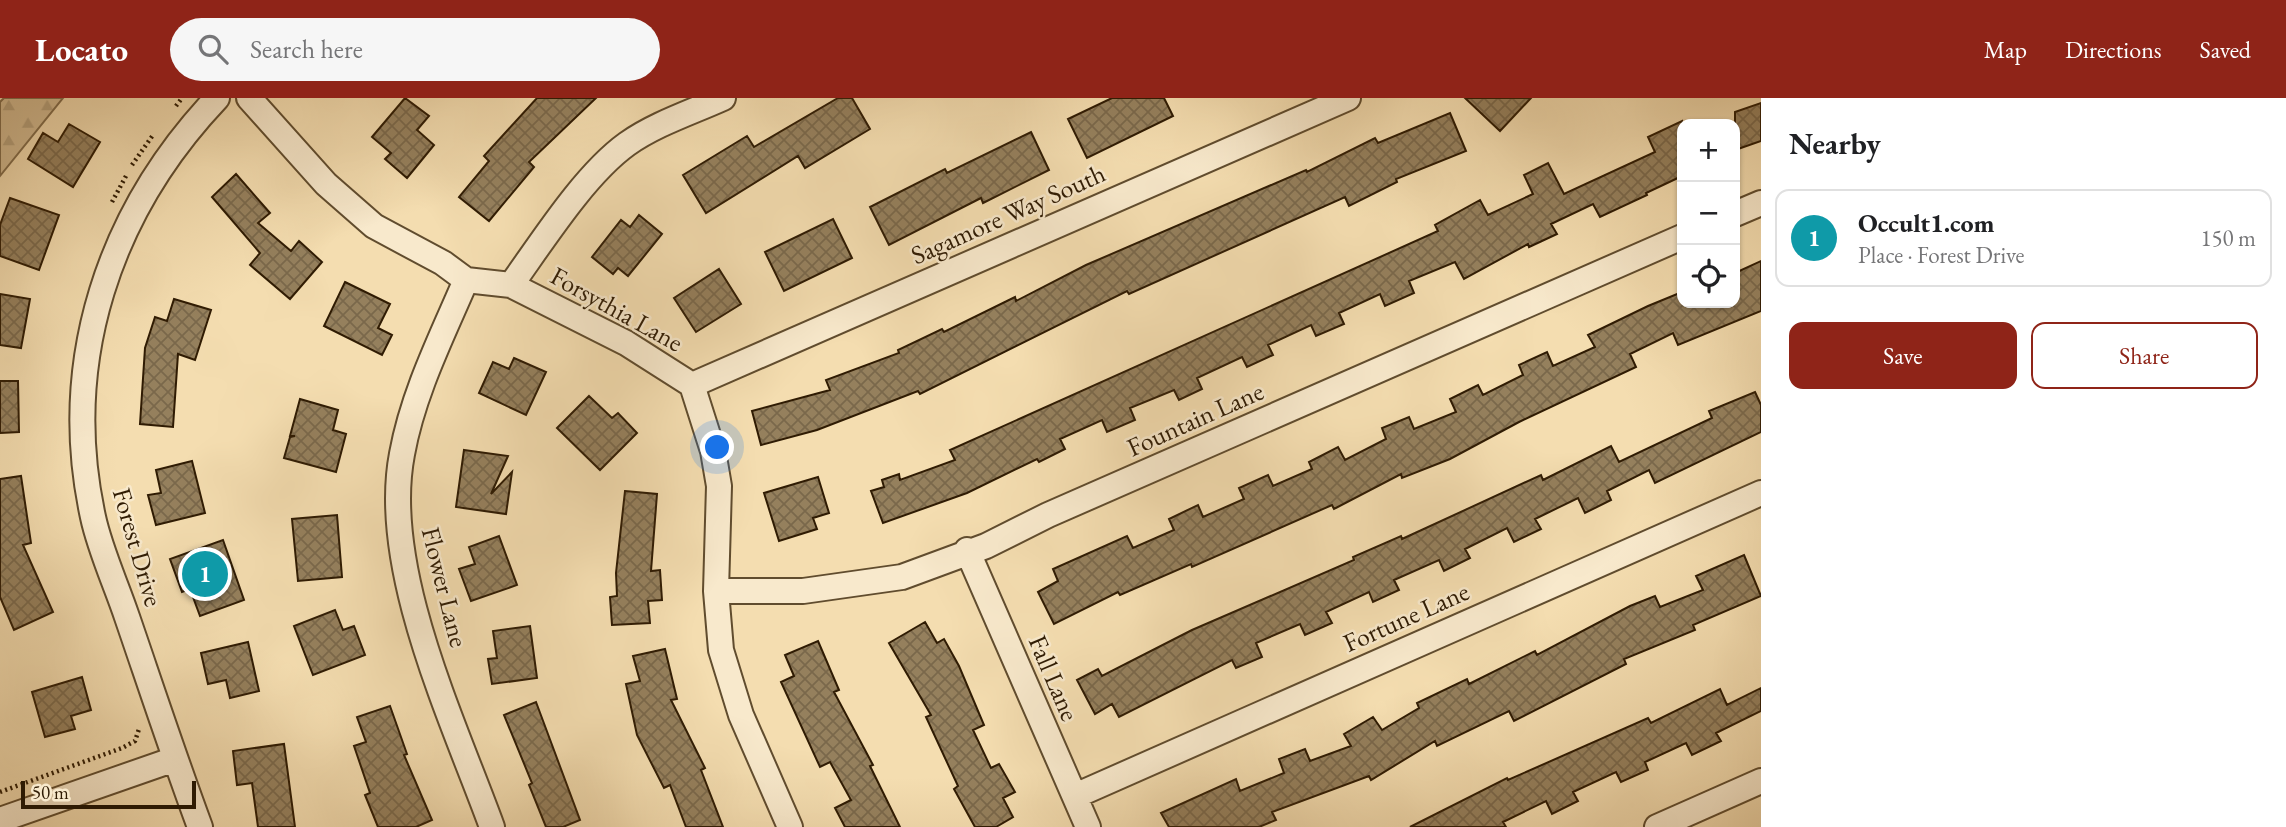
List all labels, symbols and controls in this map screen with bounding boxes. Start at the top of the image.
search box [170,18,660,81]
text: Locato [35,28,128,71]
icon: search [194,30,232,68]
text: Search here [250,32,363,66]
text: Map [1984,34,2027,65]
text: Directions [2065,34,2162,65]
text: Saved [2200,34,2251,65]
map controls [1677,119,1740,308]
button: + [1677,119,1740,182]
text: Nearby [1789,124,1881,163]
street label: Sagamore Way South [905,156,1111,272]
button: − [1677,182,1740,245]
text: Occult1.com [1858,206,1995,240]
text: 1 [1808,223,1820,253]
text: 150 m [2200,223,2256,253]
text: Place · Forest Drive [1858,240,2025,270]
button: locate [1677,245,1740,308]
street label: Forsythia Lane [545,259,689,359]
button: Save [1789,322,2017,389]
button: Share [2031,322,2258,389]
street label: Fountain Lane [1121,374,1269,464]
your location [700,430,734,464]
street label: Forest Drive [105,484,171,610]
street label: Flower Lane [414,523,476,651]
pin: 1 [182,548,228,600]
street label: Fortune Lane [1338,574,1474,660]
street label: Fall Lane [1021,630,1087,726]
scale bar [21,778,196,810]
text: 50 m [32,780,69,805]

